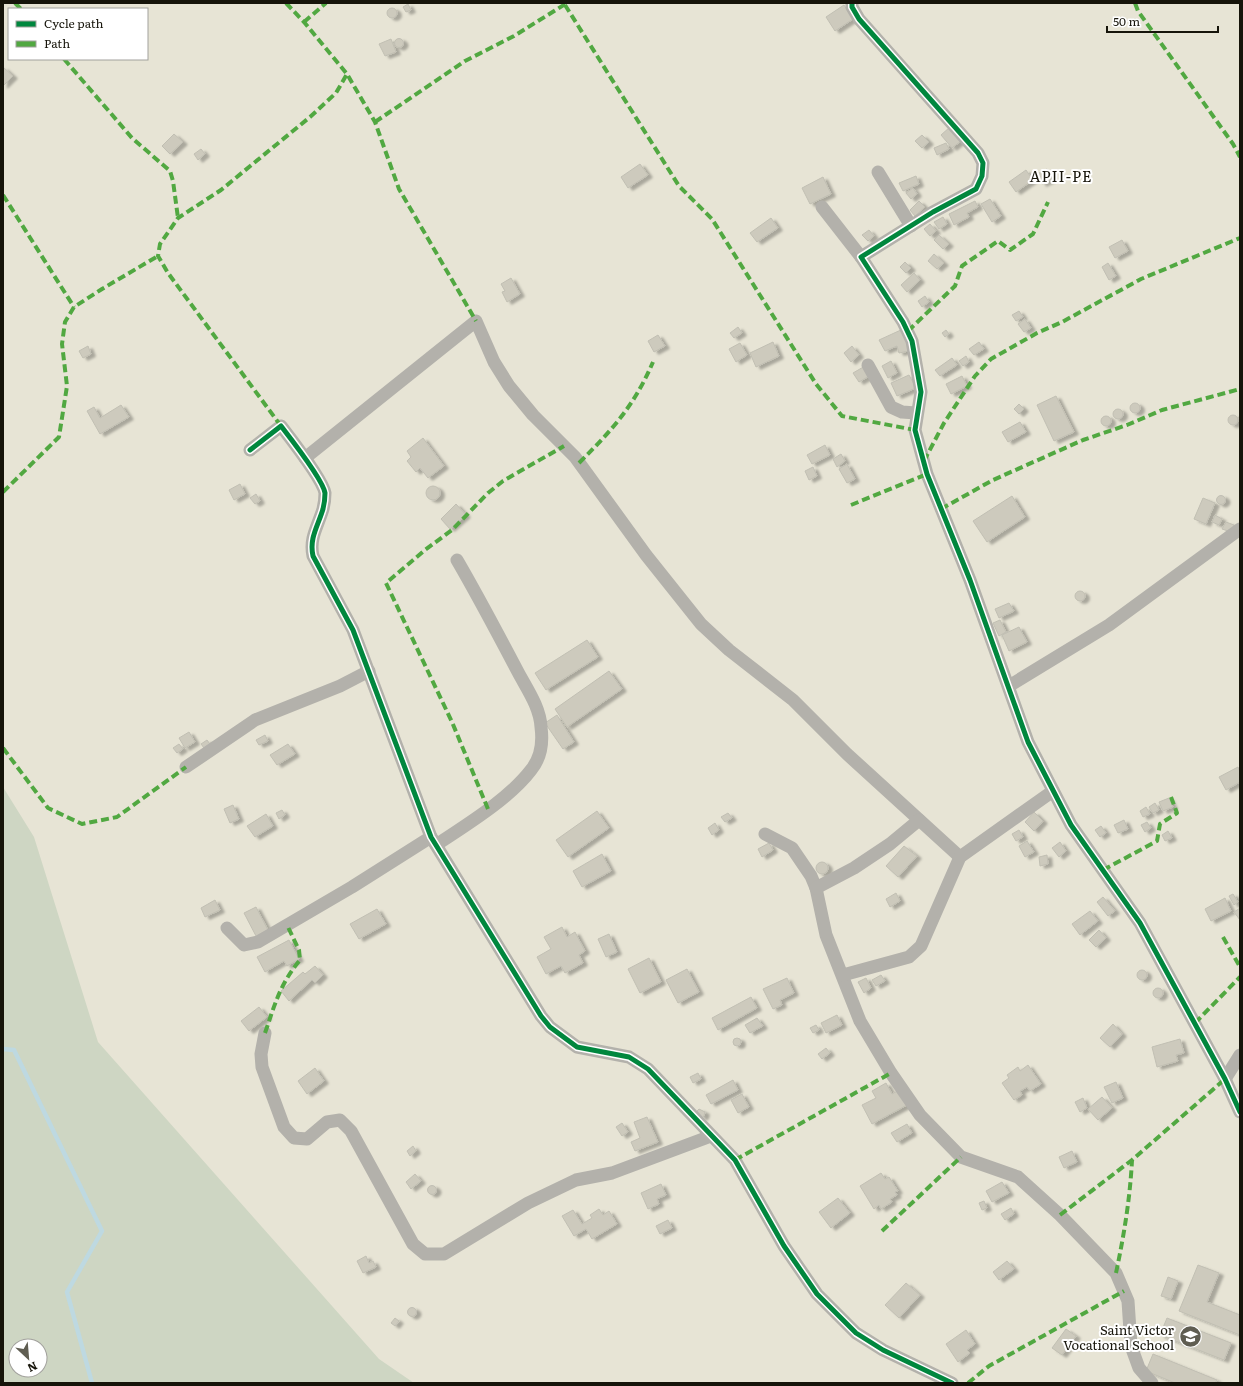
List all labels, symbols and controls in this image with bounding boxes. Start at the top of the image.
legend [8,8,148,60]
scale bar [1107,8,1218,34]
text: 50 m [1113,12,1140,30]
text: Cycle path [44,14,104,32]
text: Path [44,34,70,52]
district label: APII-PE [1029,164,1093,187]
place label: Saint Victor Vocational School [1063,1320,1175,1354]
school or university icon: Saint Victor Vocational School [1177,1324,1203,1350]
north arrow [8,1338,48,1378]
text: N [25,1359,40,1377]

